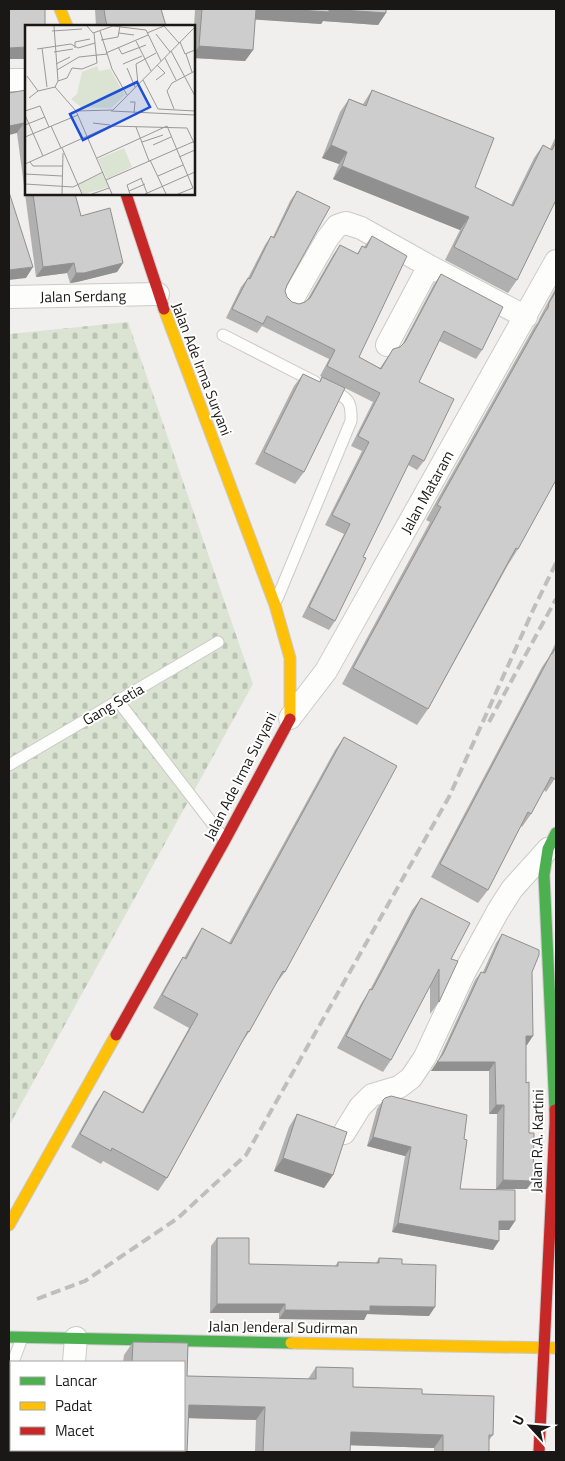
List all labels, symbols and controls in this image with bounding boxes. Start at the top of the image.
inset map [25,25,195,195]
street label: Jalan Serdang [40,284,127,308]
street label: Jalan Ade Irma Suryani [166,299,238,439]
street label: Jalan Mataram [395,446,459,538]
street label: Gang Setia [78,677,148,731]
street label: Jalan Ade Irma Suryani [198,708,282,844]
street label: Jalan R.A. Kartini [525,1089,549,1193]
street label: Jalan Jenderal Sudirman [208,1314,358,1340]
legend [10,1361,185,1451]
text: Lancar [55,1369,97,1392]
text: Padat [55,1394,93,1417]
north arrow [505,1401,555,1451]
text: U [506,1411,529,1429]
text: Macet [55,1419,95,1442]

